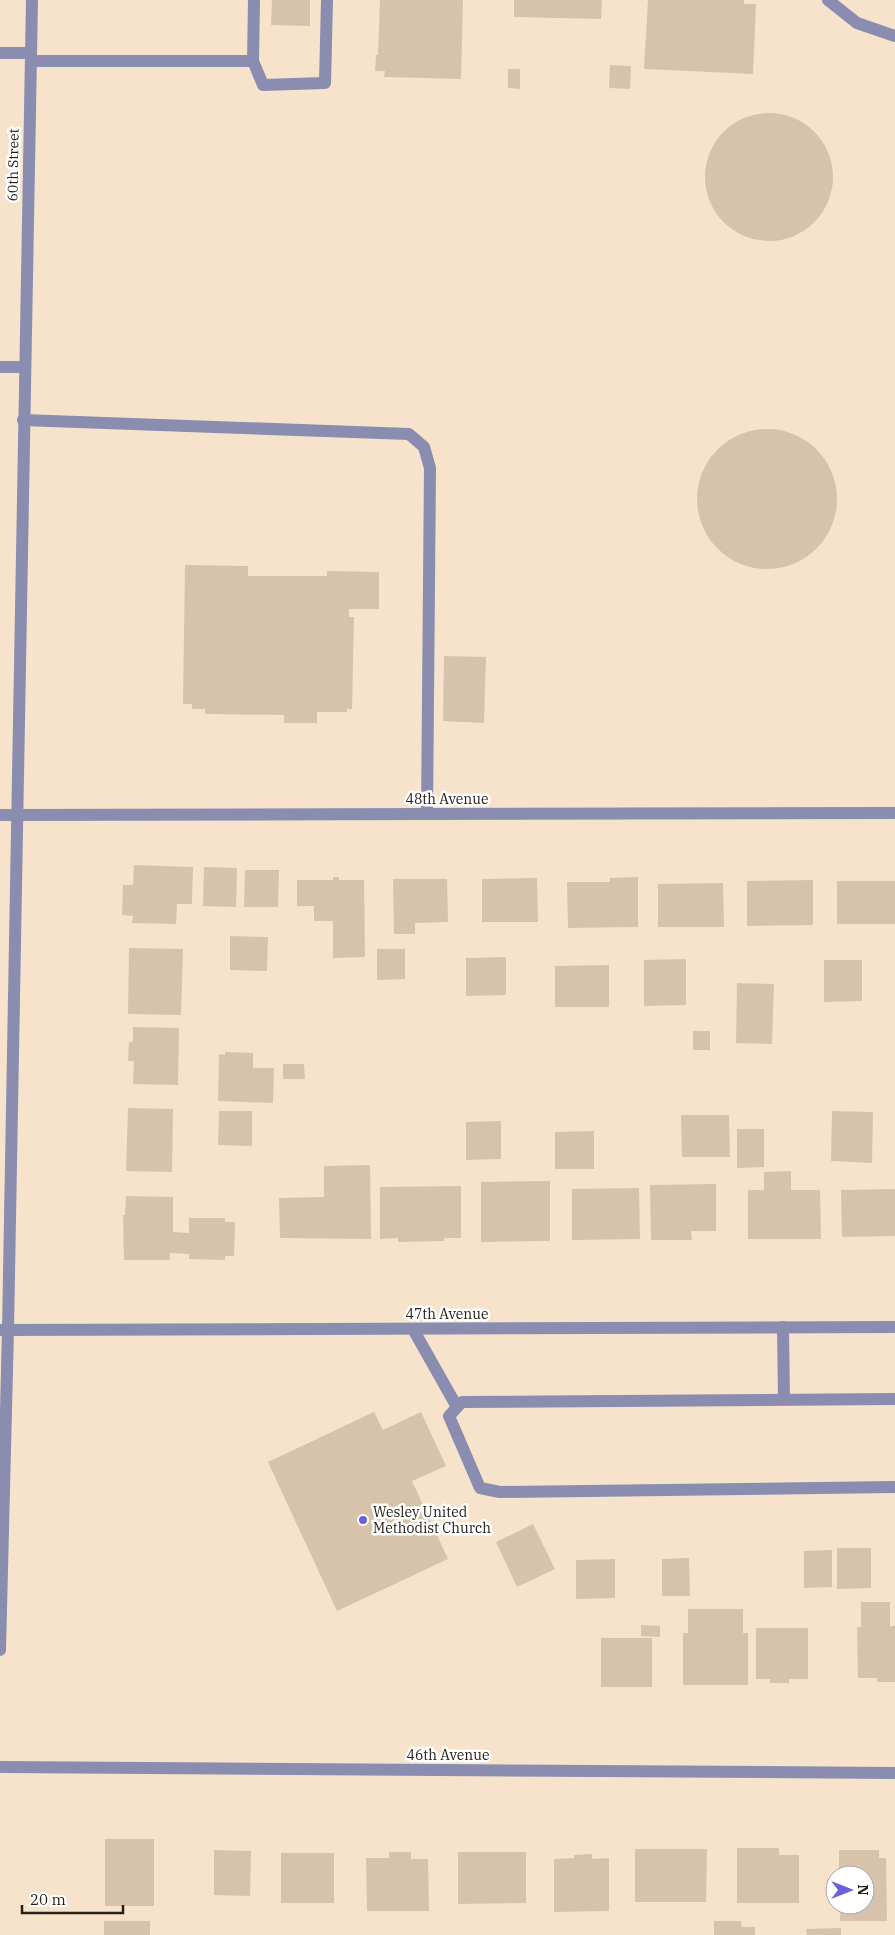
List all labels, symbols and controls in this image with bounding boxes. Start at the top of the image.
street label: 60th Street [3,128,23,202]
street label: 48th Avenue [406,790,488,808]
street label: 47th Avenue [406,1305,488,1323]
place label: Wesley United Methodist Church [373,1503,491,1537]
marker: Wesley United Methodist Church [357,1514,369,1526]
street label: 46th Avenue [407,1746,489,1764]
north arrow [825,1865,875,1915]
scale bar [22,1882,124,1914]
text: N [854,1884,872,1896]
text: 20 m [30,1890,66,1909]

